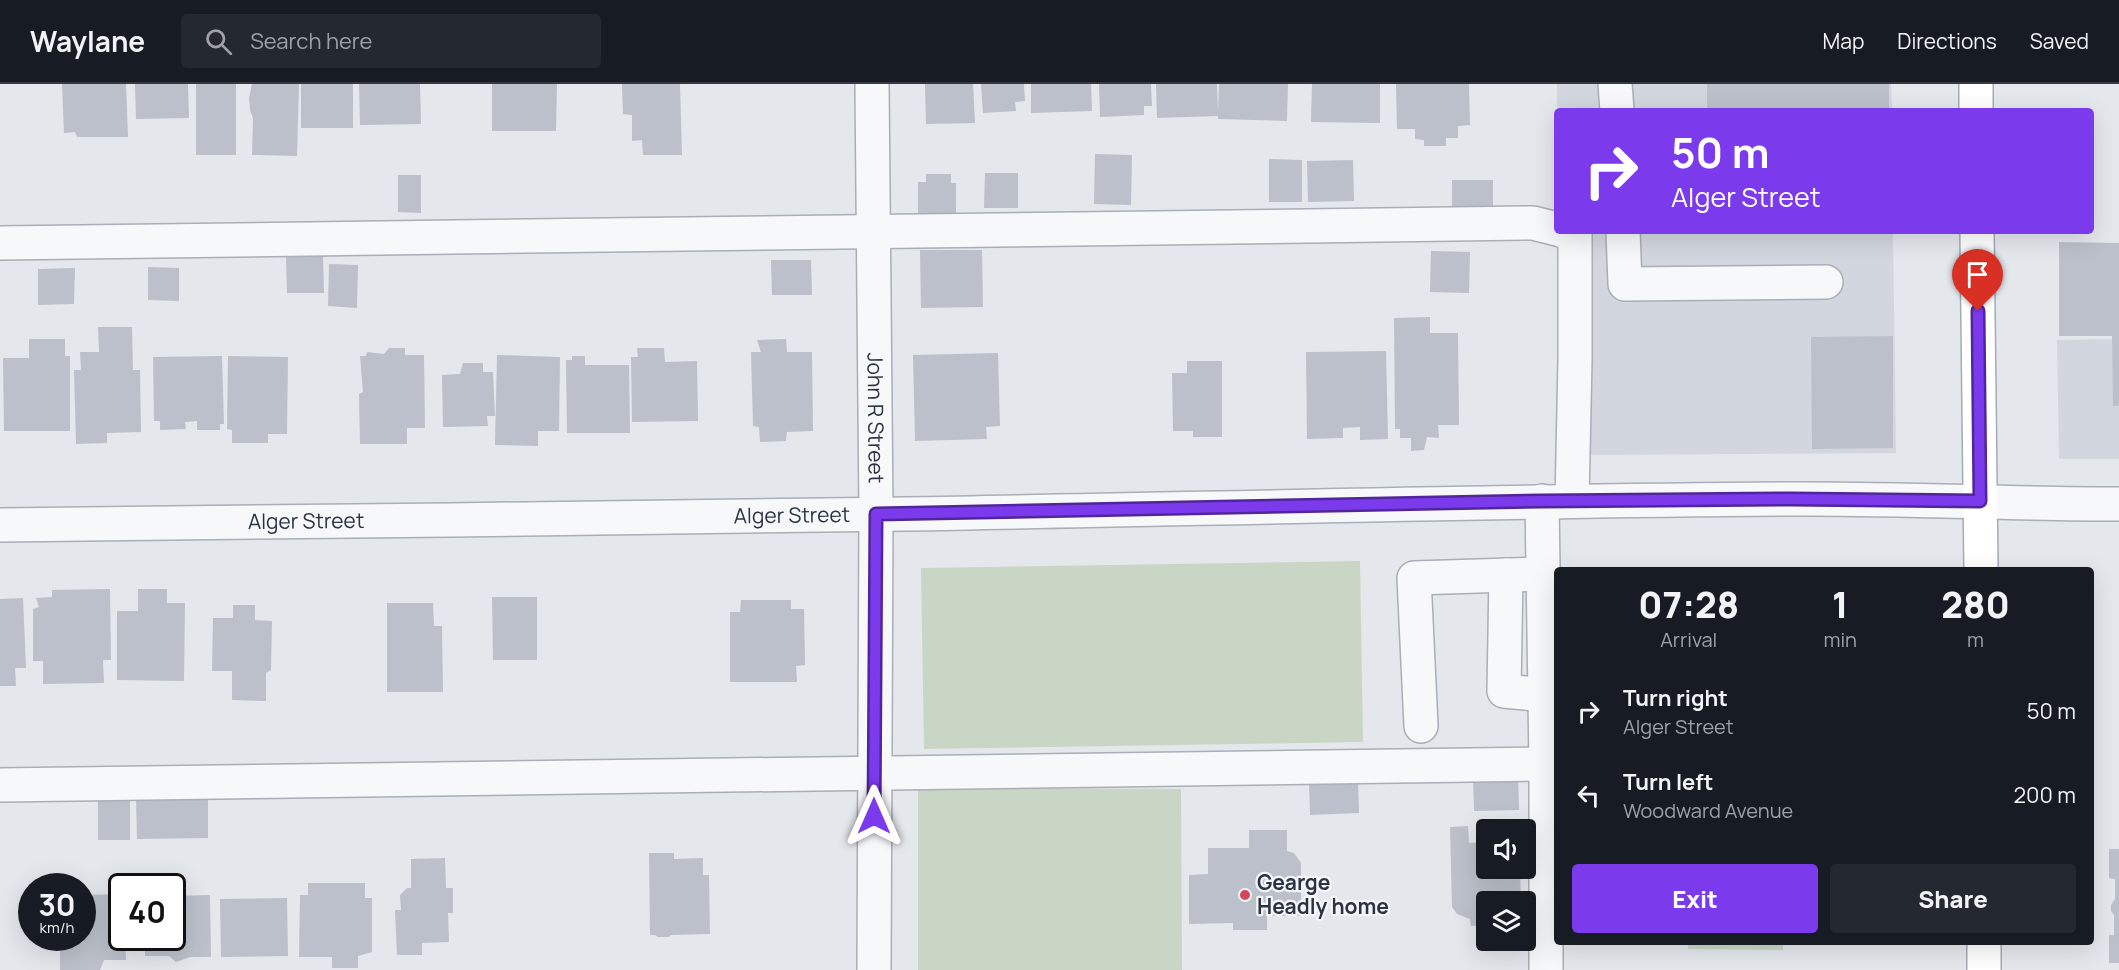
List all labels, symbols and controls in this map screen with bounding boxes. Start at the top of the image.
search box [181,14,601,68]
text: Waylane [30,22,145,60]
icon: search [202,25,235,58]
text: Search here [250,26,372,56]
text: Map [1823,27,1864,55]
text: Directions [1897,27,1997,55]
text: Saved [2030,27,2089,55]
text: 50 m [1671,123,1769,181]
icon: right [1572,132,1650,210]
text: Alger Street [1671,178,1821,215]
pin [1952,249,2003,311]
icon: arrive [1961,258,1994,291]
street label: John R Street [862,353,891,483]
street label: Alger Street [733,500,850,530]
street label: Alger Street [248,506,364,535]
text: 07:28 [1638,580,1739,629]
text: 1 [1832,580,1848,629]
text: 280 [1941,580,2010,629]
text: Arrival [1660,626,1717,653]
text: min [1823,626,1857,653]
text: m [1967,626,1984,653]
text: Turn right [1623,683,1728,713]
icon: right [1572,695,1605,728]
text: 50 m [2027,696,2076,726]
text: Alger Street [1623,713,1734,740]
text: Turn left [1623,767,1713,797]
icon: left [1572,779,1605,812]
text: 200 m [2014,780,2076,810]
position arrow [842,784,906,848]
text: Woodward Avenue [1623,797,1793,824]
map controls [1476,819,1536,951]
button: sound [1476,819,1536,879]
button: Exit [1572,864,1818,933]
button: Share [1830,864,2076,933]
place label: Gearge Headly home [1257,868,1389,920]
speed limit sign: 40 [108,873,186,951]
text: 30 [38,884,76,925]
marker: Gearge Headly home [1238,888,1252,902]
button: layers [1476,891,1536,951]
text: km/h [40,917,74,938]

